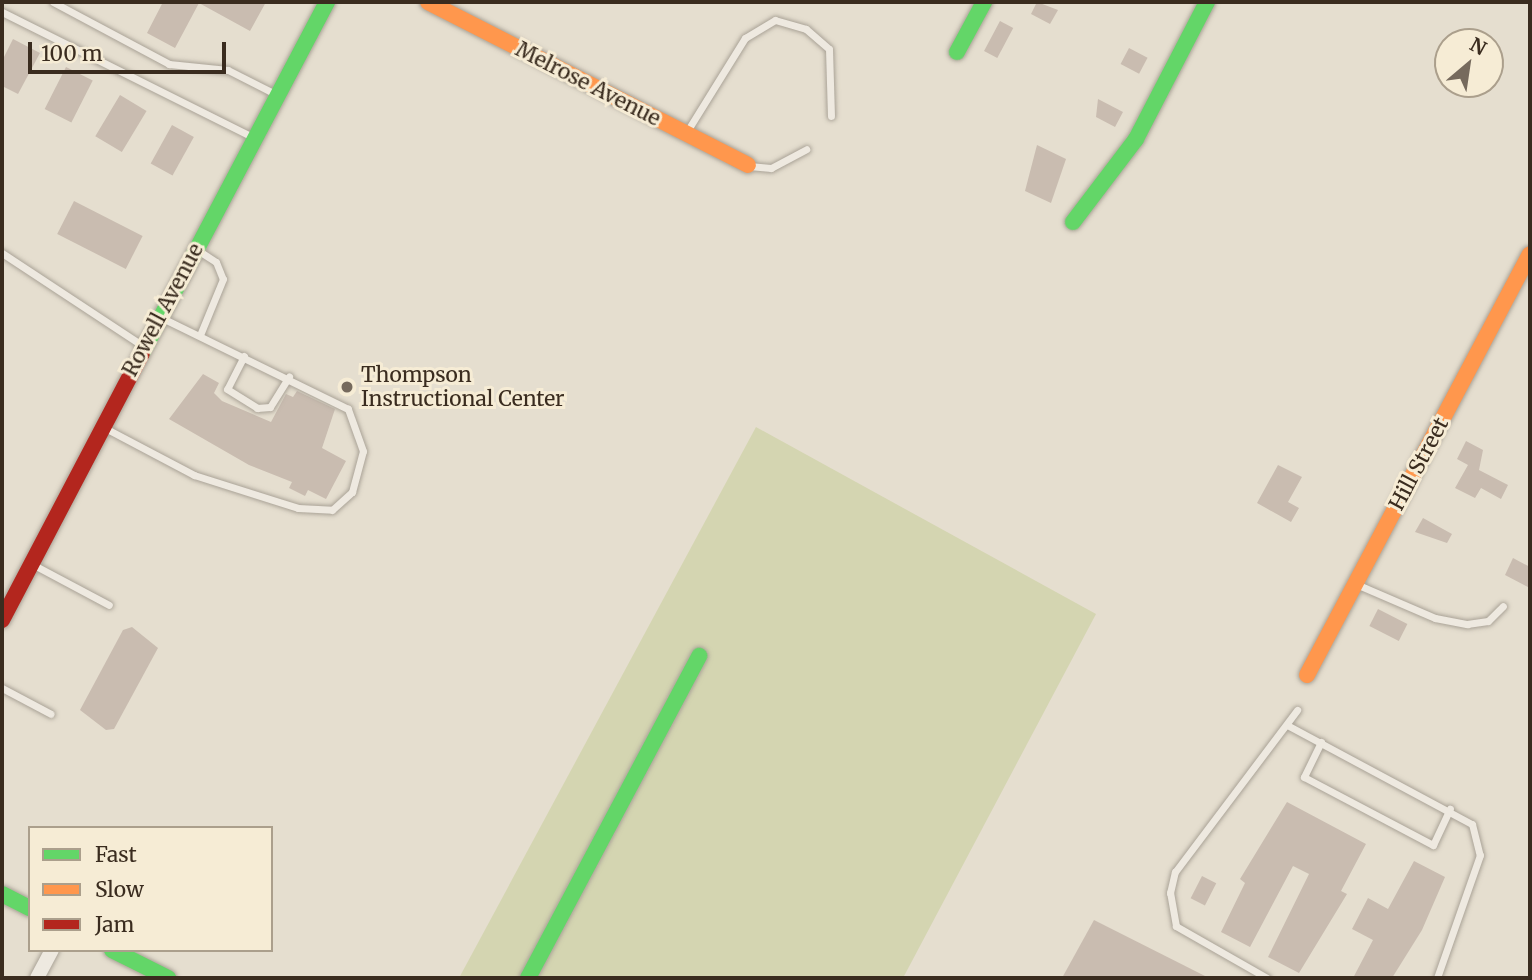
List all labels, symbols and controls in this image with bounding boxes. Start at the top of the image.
scale bar [32,28,229,72]
north arrow [1434,28,1504,98]
text: N [1466,32,1491,61]
street label: Melrose Avenue [511,37,665,131]
text: 100 m [41,40,103,67]
street label: Rowell Avenue [117,239,209,381]
place label: Thompson Instructional Center [361,362,564,412]
marker: Thompson Instructional Center [339,379,355,395]
street label: Hill Street [1384,413,1454,515]
legend [28,826,273,952]
text: Fast [95,841,137,868]
text: Slow [95,876,144,903]
text: Jam [95,911,134,938]

